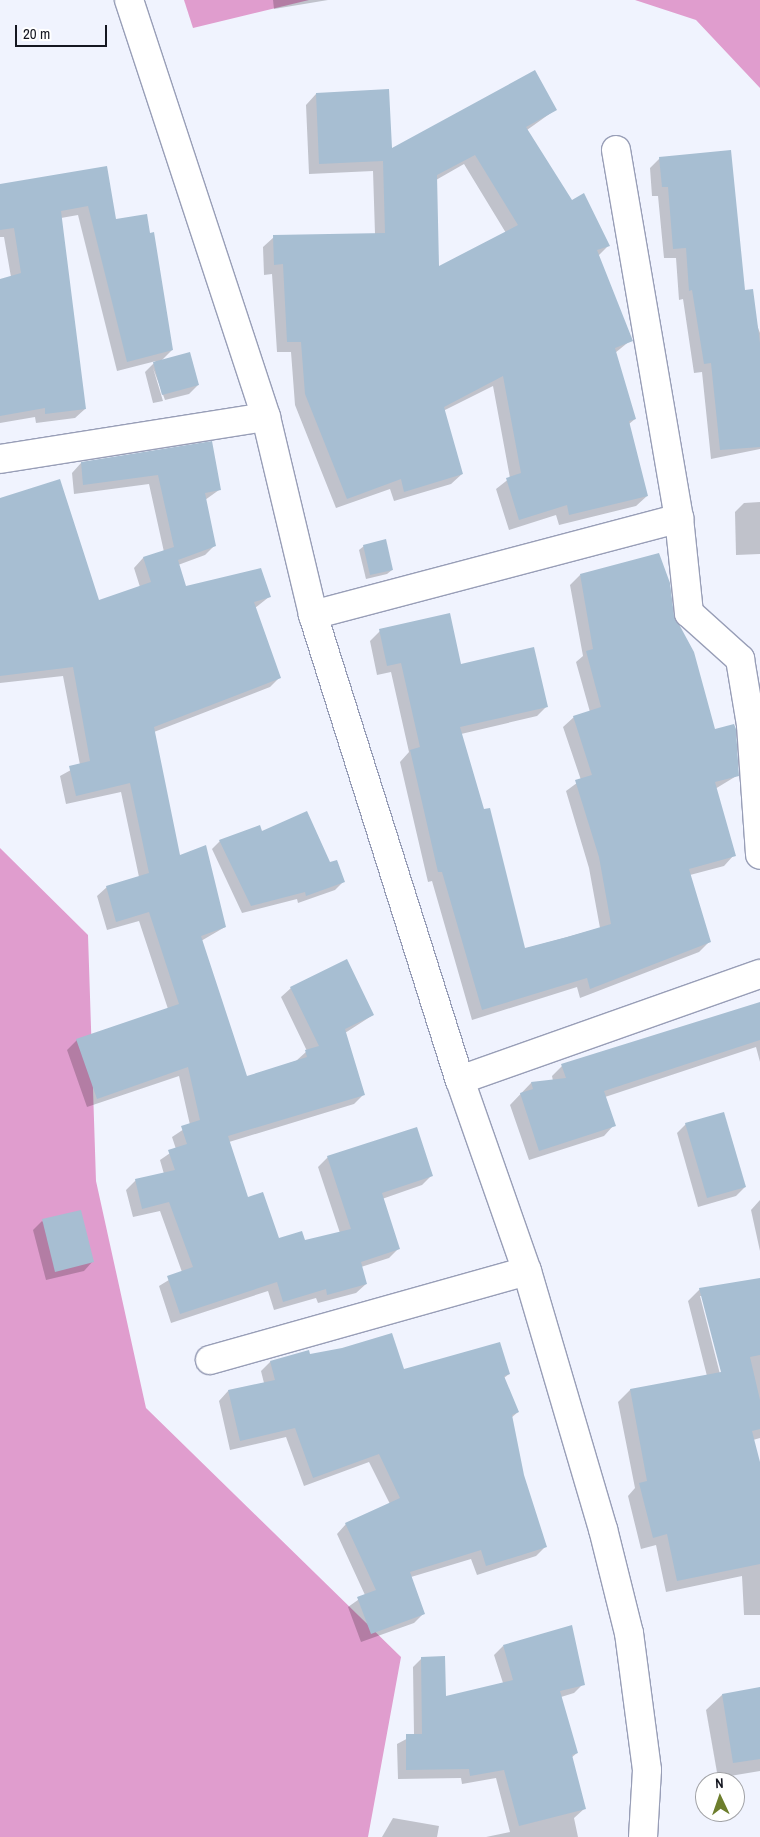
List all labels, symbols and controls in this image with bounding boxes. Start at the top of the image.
scale bar [18,15,110,47]
text: 20 m [23,23,50,44]
north arrow [695,1772,745,1822]
text: N [715,1774,724,1792]

